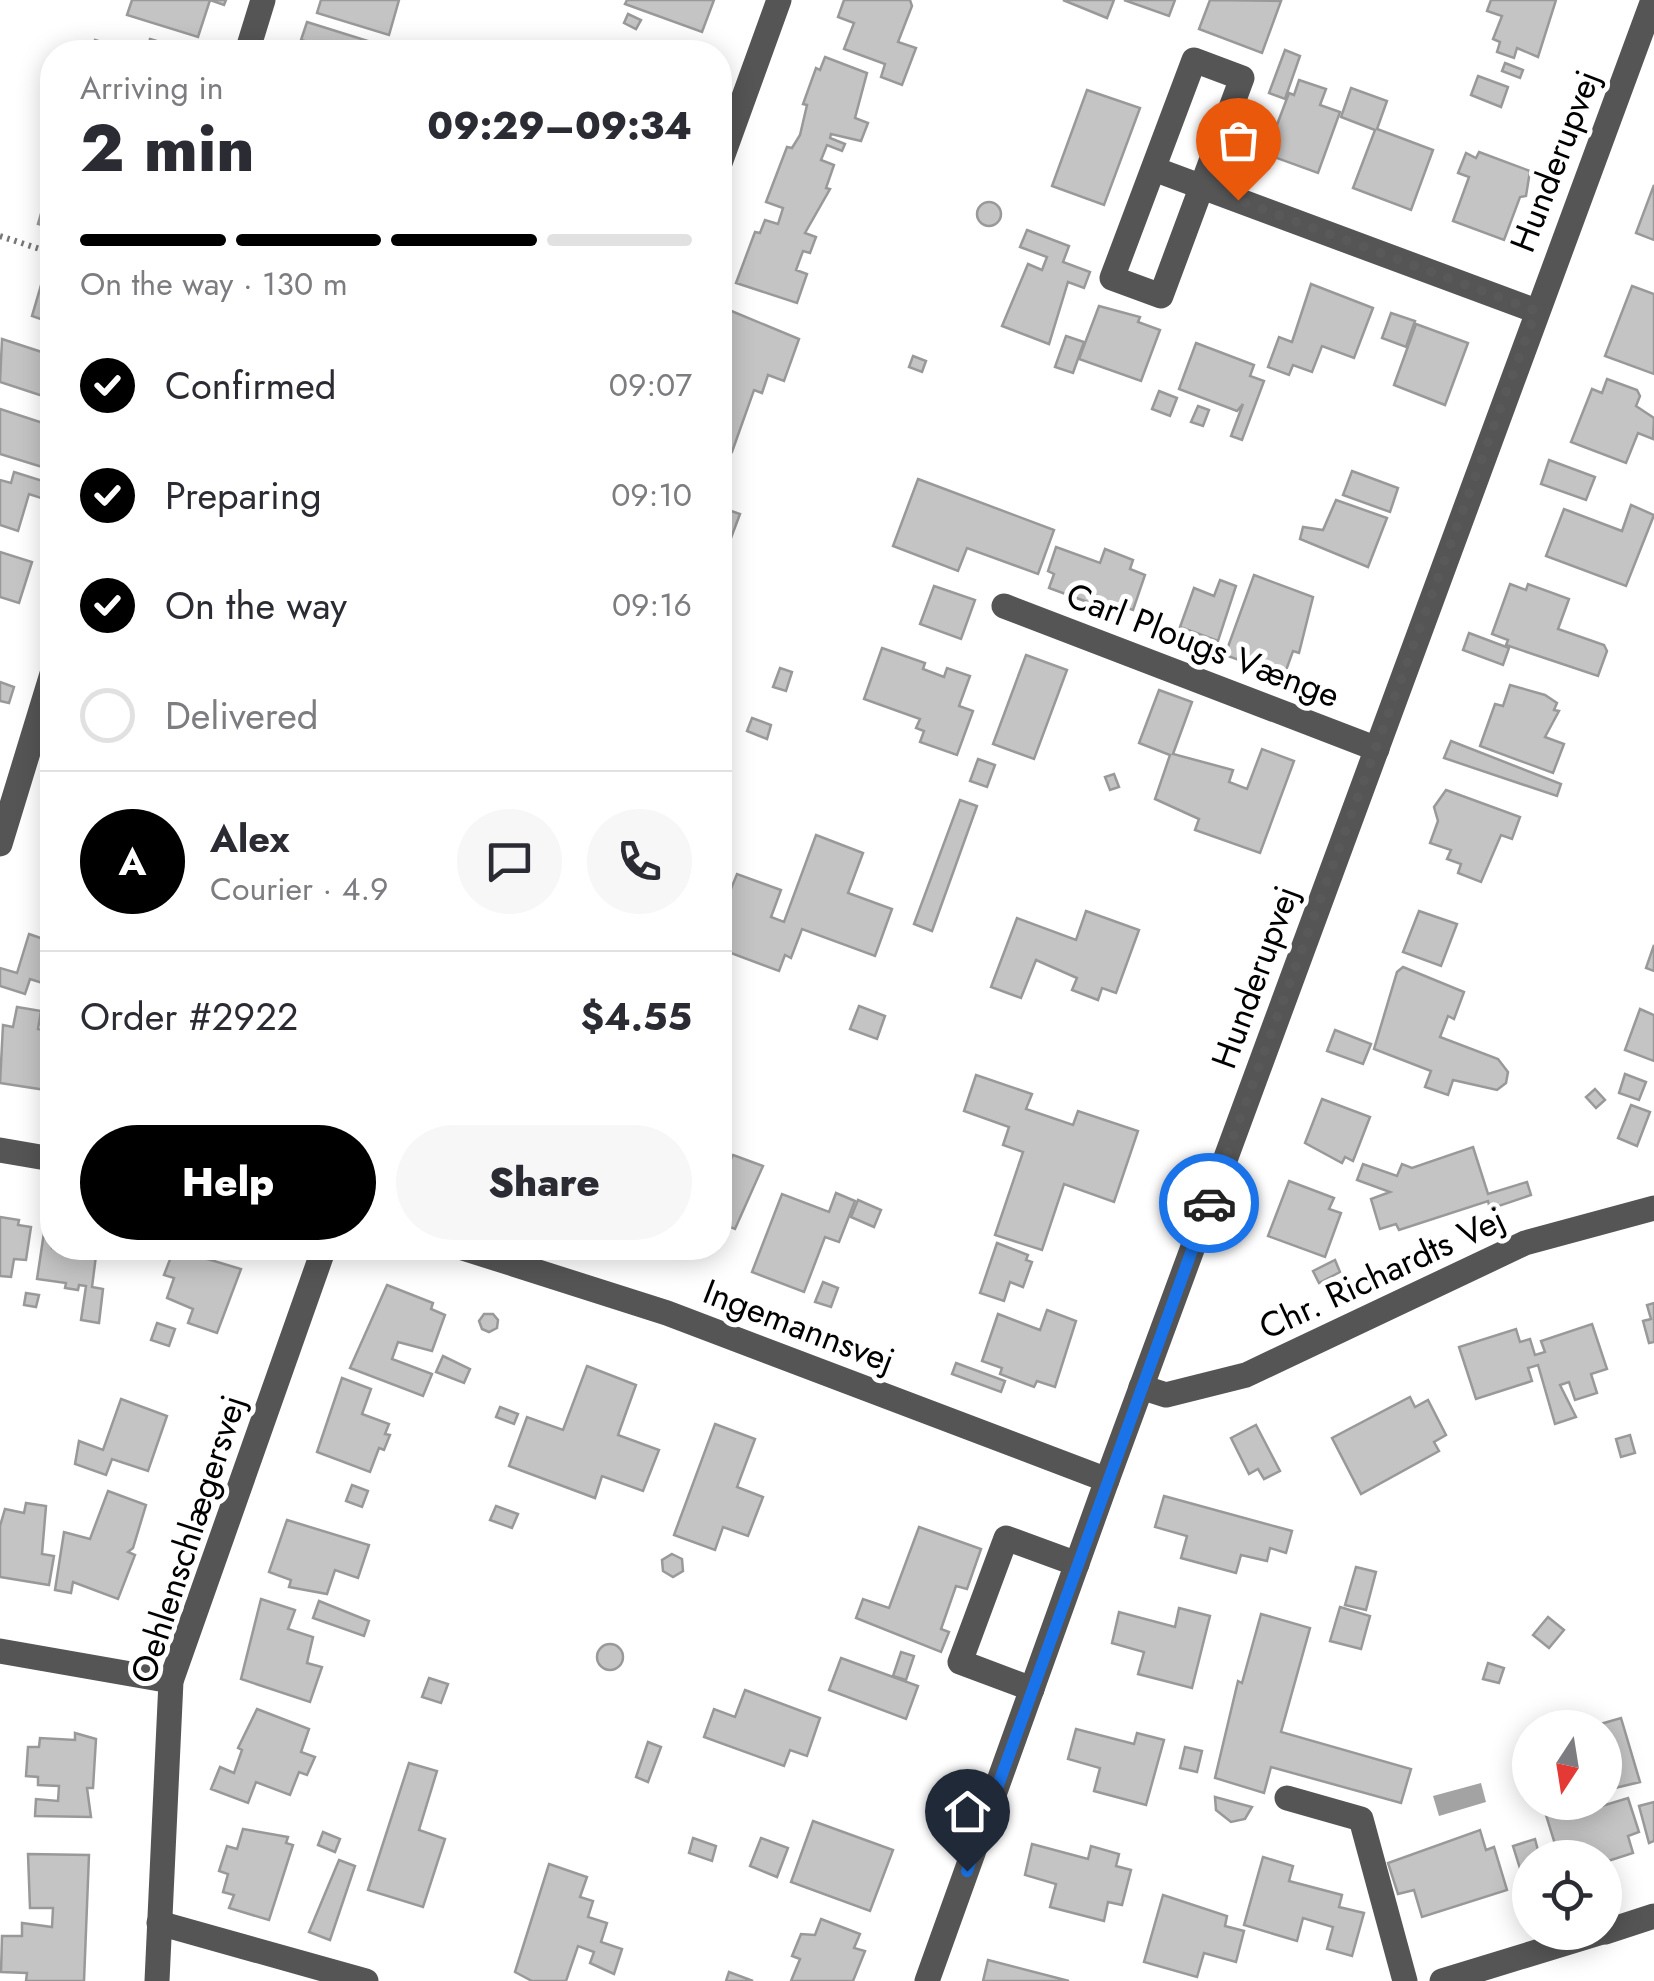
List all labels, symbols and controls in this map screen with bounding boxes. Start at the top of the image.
street label: Hunderupvej [1497,63,1613,259]
text: Arriving in [80,65,224,111]
text: 09:29–09:34 [427,98,692,153]
pin [1196,98,1281,201]
text: 2 min [80,101,255,195]
icon: bag [1211,113,1266,168]
text: On the way · 130 m [80,261,348,307]
icon: check [80,358,135,413]
text: Confirmed [165,358,336,413]
text: 09:07 [609,362,692,408]
icon: check [80,468,135,523]
text: Preparing [165,468,322,523]
text: 09:10 [611,472,692,518]
street label: Carl Plougs Vænge [1059,570,1347,720]
icon: check [80,578,135,633]
text: On the way [165,578,347,633]
text: 09:16 [612,582,692,628]
text: Delivered [165,688,318,743]
button: chat [457,809,562,914]
button: phone [587,809,692,914]
text: Alex [210,811,290,866]
text: A [119,834,146,889]
text: Courier · 4.9 [210,866,388,912]
street label: Hunderupvej [1199,879,1311,1075]
text: Order #2922 [80,989,298,1044]
text: $4.55 [581,989,692,1044]
button: Help [80,1125,376,1240]
button: Share [396,1125,692,1240]
courier [1159,1153,1259,1253]
icon: car [1182,1176,1237,1231]
street label: Chr. Richardts Vej [1251,1194,1513,1352]
street label: Ingemannsvej [696,1267,902,1385]
street label: Oehlenschlægersvej [118,1389,258,1689]
north arrow [1512,1710,1622,1820]
map controls [1512,1710,1622,1950]
pin [925,1769,1010,1872]
icon: home [940,1784,995,1839]
button: locate [1512,1840,1622,1950]

